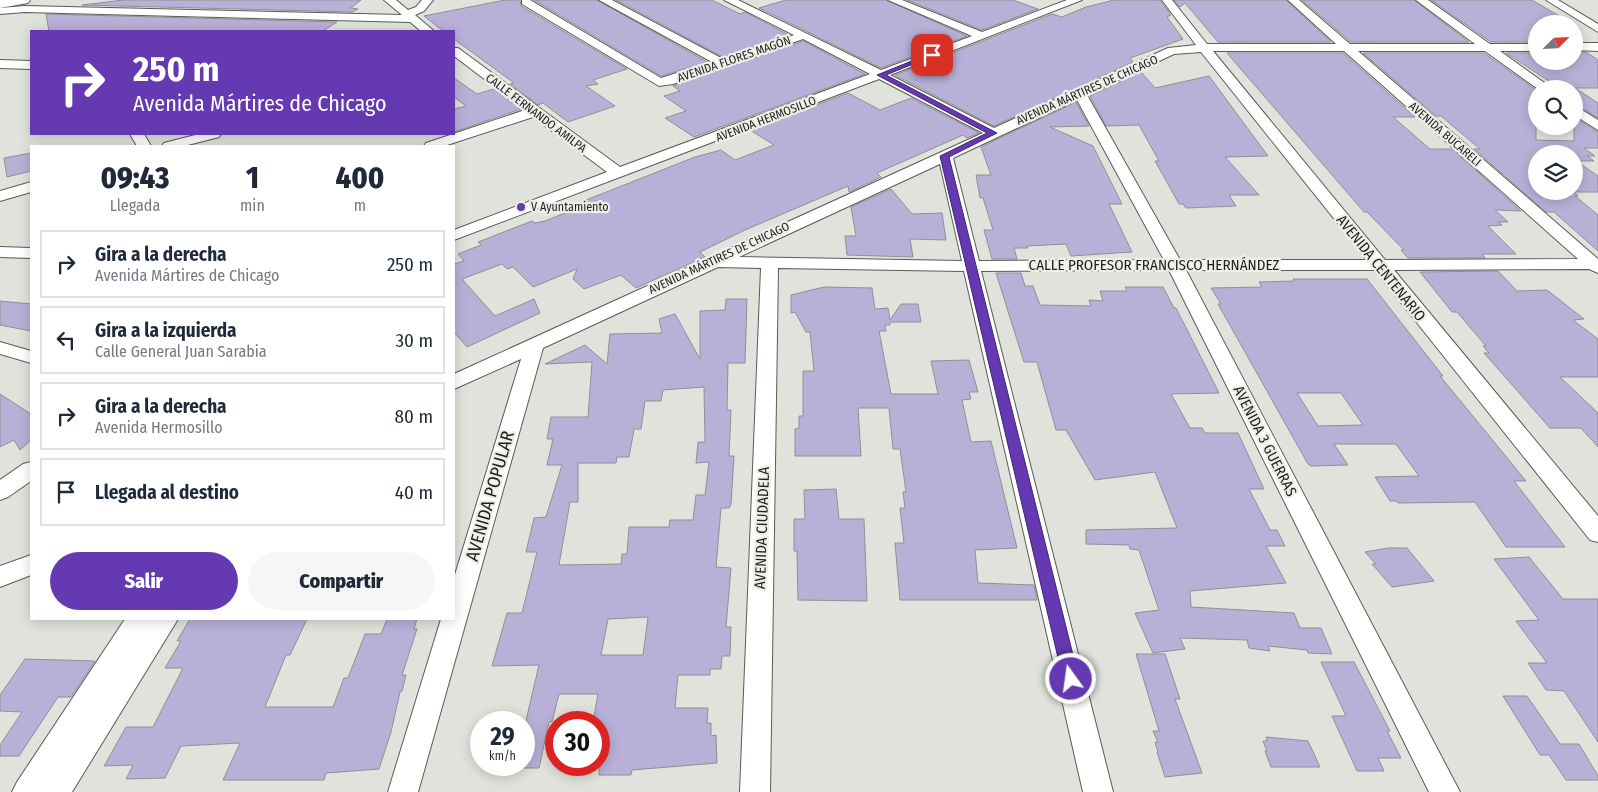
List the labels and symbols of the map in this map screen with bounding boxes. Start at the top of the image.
north arrow [1528,15,1582,70]
street label: AVENIDA FLORES MAGÓN [675,32,793,85]
pin [911,34,953,76]
street label: AVENIDA MÁRTIRES DE CHICAGO [1014,51,1160,128]
street label: CALLE FERNANDO AMILPA [483,71,590,156]
street label: AVENIDA HERMOSILLO [714,93,818,145]
street label: AVENIDA BUCARELI [1406,99,1484,169]
place label: V Ayuntamiento [531,200,608,214]
marker: V Ayuntamiento [515,201,527,213]
street label: AVENIDA CENTENARIO [1333,211,1429,325]
street label: AVENIDA MÁRTIRES DE CHICAGO [646,218,792,297]
street label: CALLE PROFESOR FRANCISCO HERNÁNDEZ [1029,256,1279,274]
street label: AVENIDA 3 GUERRAS [1229,383,1301,499]
street label: AVENIDA POPULAR [461,428,519,564]
street label: AVENIDA CIUDADELA [751,466,773,590]
position arrow [1044,652,1096,704]
speed limit sign: 30 [545,711,610,776]

